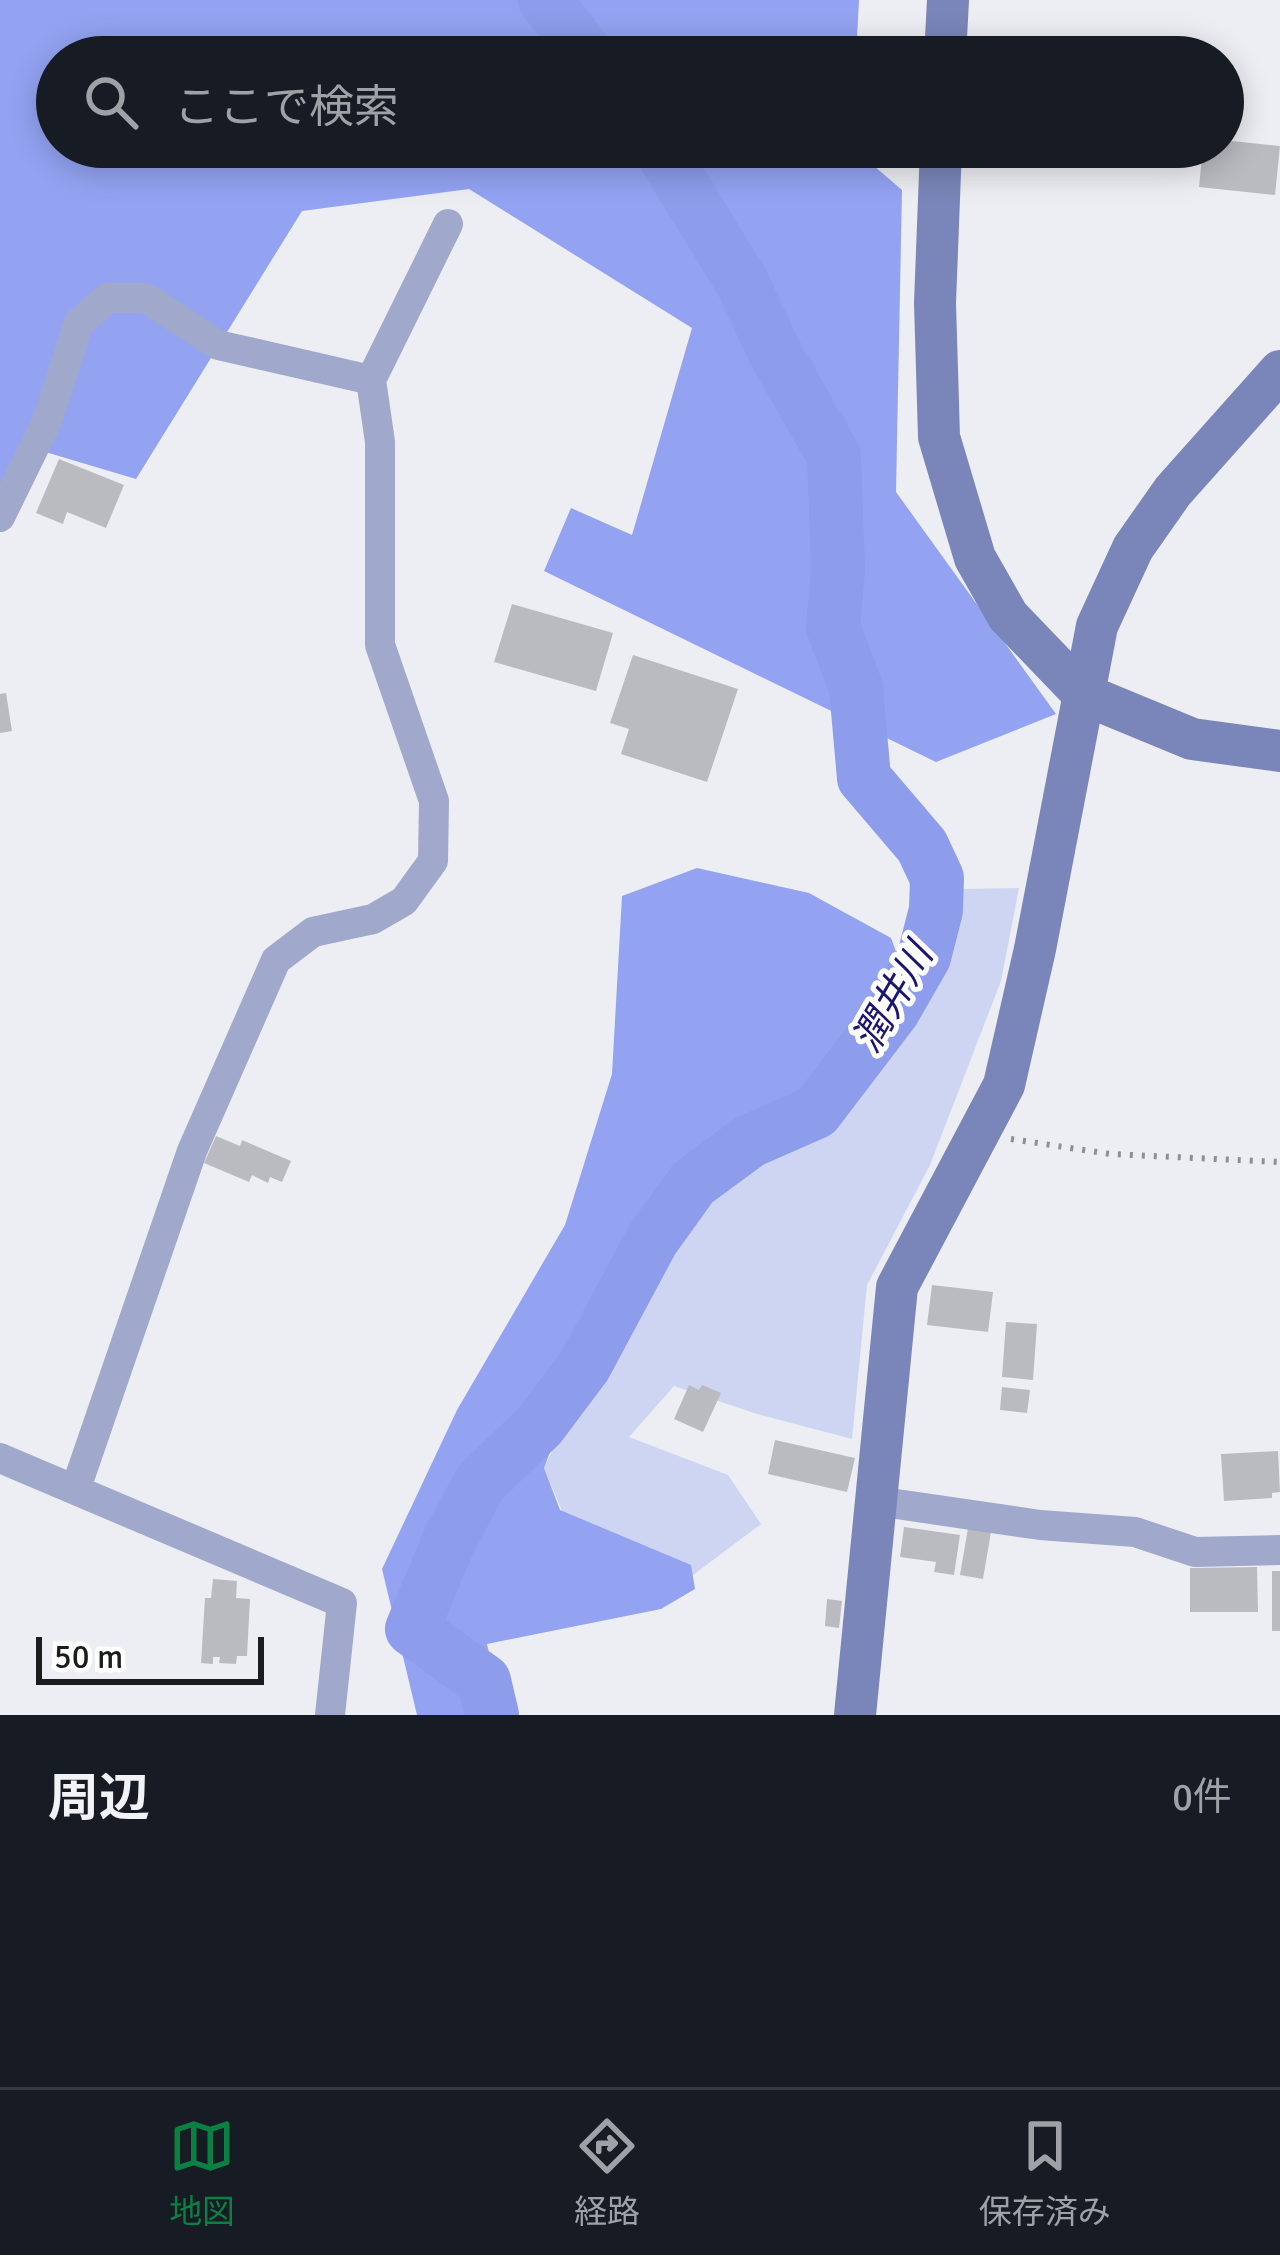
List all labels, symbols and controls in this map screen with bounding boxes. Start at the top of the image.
search box [36,36,1244,168]
icon: search [78,69,144,135]
text: ここで検索 [174,80,399,135]
water label: 潤井川 [843,931,945,1060]
scale bar [36,1631,264,1684]
text: 50 m [54,1637,123,1678]
text: 周辺 [48,1767,150,1830]
text: 0件 [1172,1773,1232,1821]
tab: 地図 [169,2113,235,2233]
tab: 経路 [574,2113,640,2233]
tab: 保存済み [979,2113,1111,2233]

